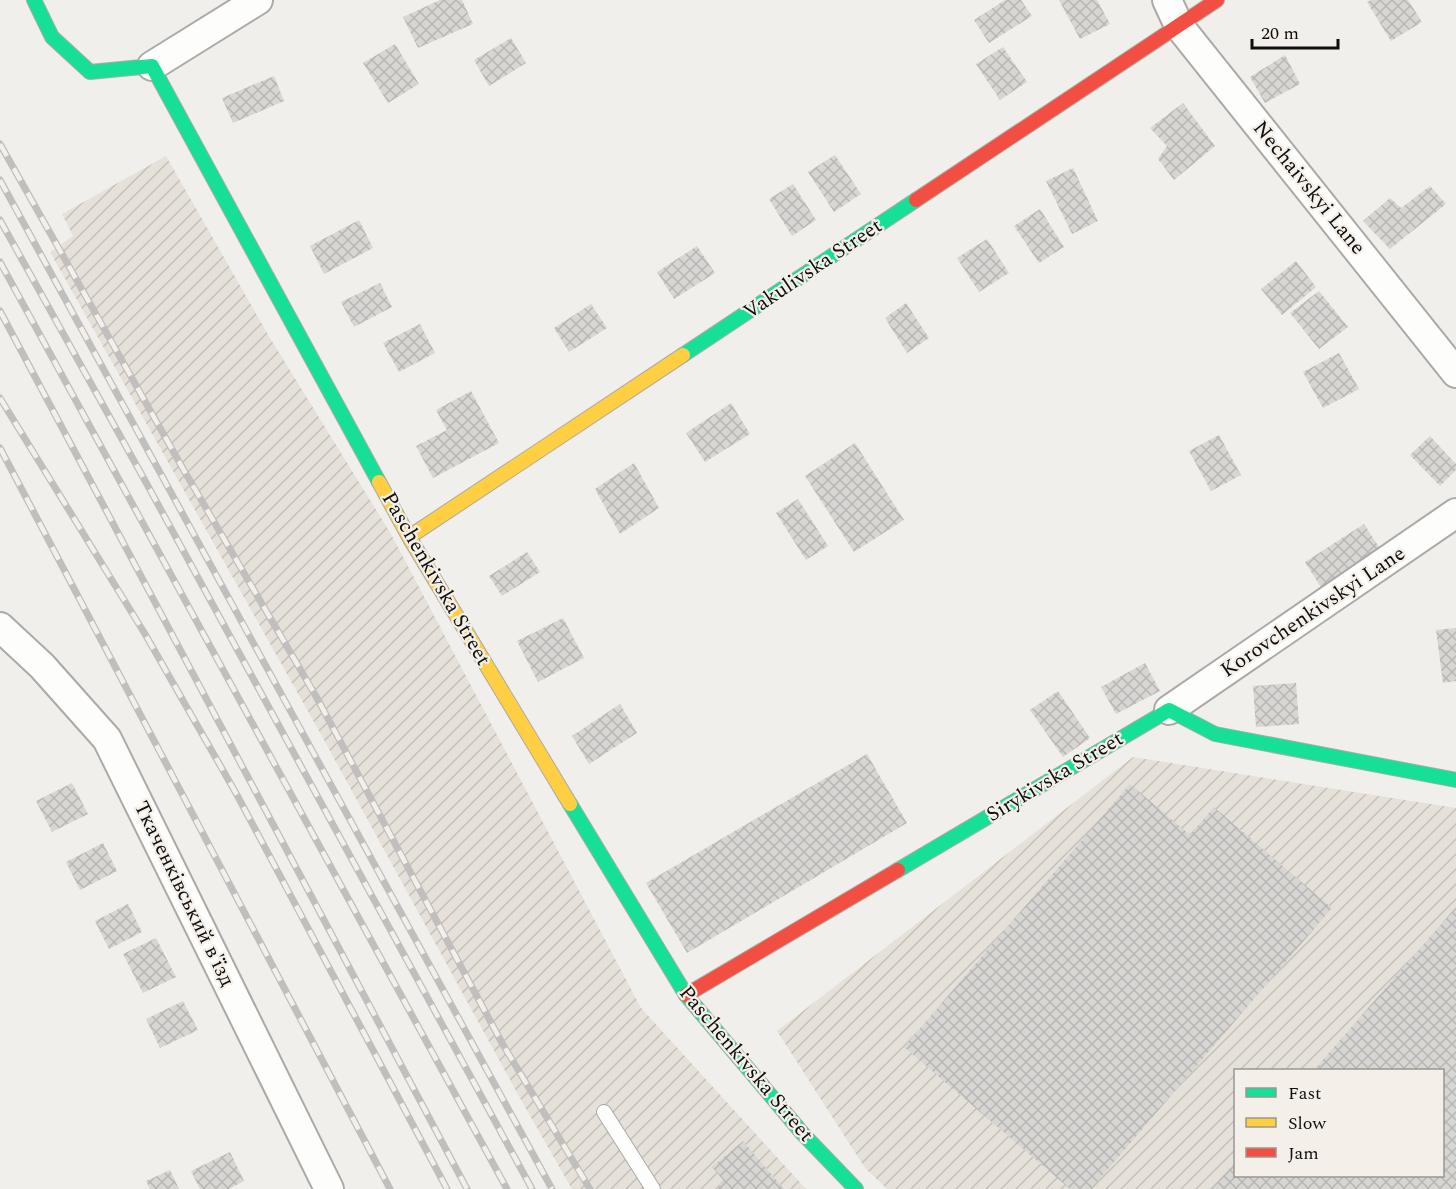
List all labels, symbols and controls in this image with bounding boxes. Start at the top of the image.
scale bar [1252,12,1338,50]
text: 20 m [1261,20,1299,47]
street label: Nechaivskyi Lane [1245,114,1373,262]
street label: Vakulivska Street [737,210,889,328]
street label: Paschenkivska Street [373,486,499,672]
street label: Korovchenkivskyi Lane [1214,538,1412,686]
street label: Sirykivska Street [980,723,1130,831]
street label: Ткаченківський в'їзд [125,796,243,992]
street label: Paschenkivska Street [671,979,821,1149]
legend [1234,1069,1444,1177]
text: Fast [1288,1080,1321,1107]
text: Slow [1288,1110,1327,1137]
text: Jam [1288,1140,1319,1167]

